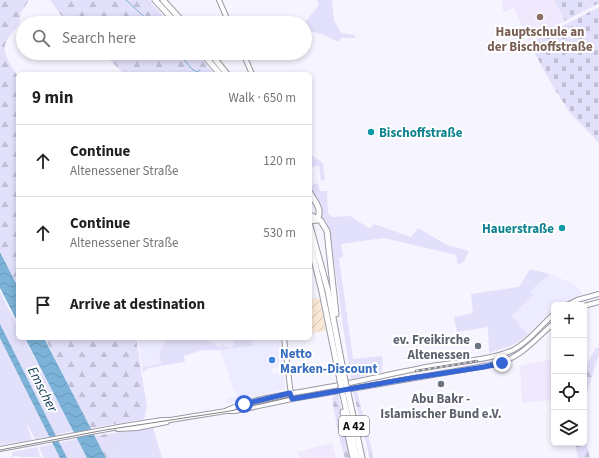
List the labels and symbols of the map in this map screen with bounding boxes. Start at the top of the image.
marker: Hauptschule an der Bischoffstraße [535,12,545,22]
place label: Hauptschule an der Bischoffstraße [487,23,593,56]
place label: Bischoffstraße [379,124,463,142]
marker: Bischoffstraße [366,127,376,137]
place label: Hauerstraße [482,220,554,238]
marker: Hauerstraße [557,223,567,233]
place label: ev. Freikirche Altenessen [393,331,470,364]
marker: ev. Freikirche Altenessen [473,341,483,351]
place label: Netto Marken-Discount [280,345,378,378]
route end [493,354,511,372]
marker: Netto Marken-Discount [267,355,277,365]
water label: Emscher [22,363,63,417]
marker: Abu Bakr - Islamischer Bund e.V. [436,379,446,389]
place label: Abu Bakr - Islamischer Bund e.V. [380,390,502,423]
route start [235,395,253,413]
road number: A 42 [339,416,369,436]

